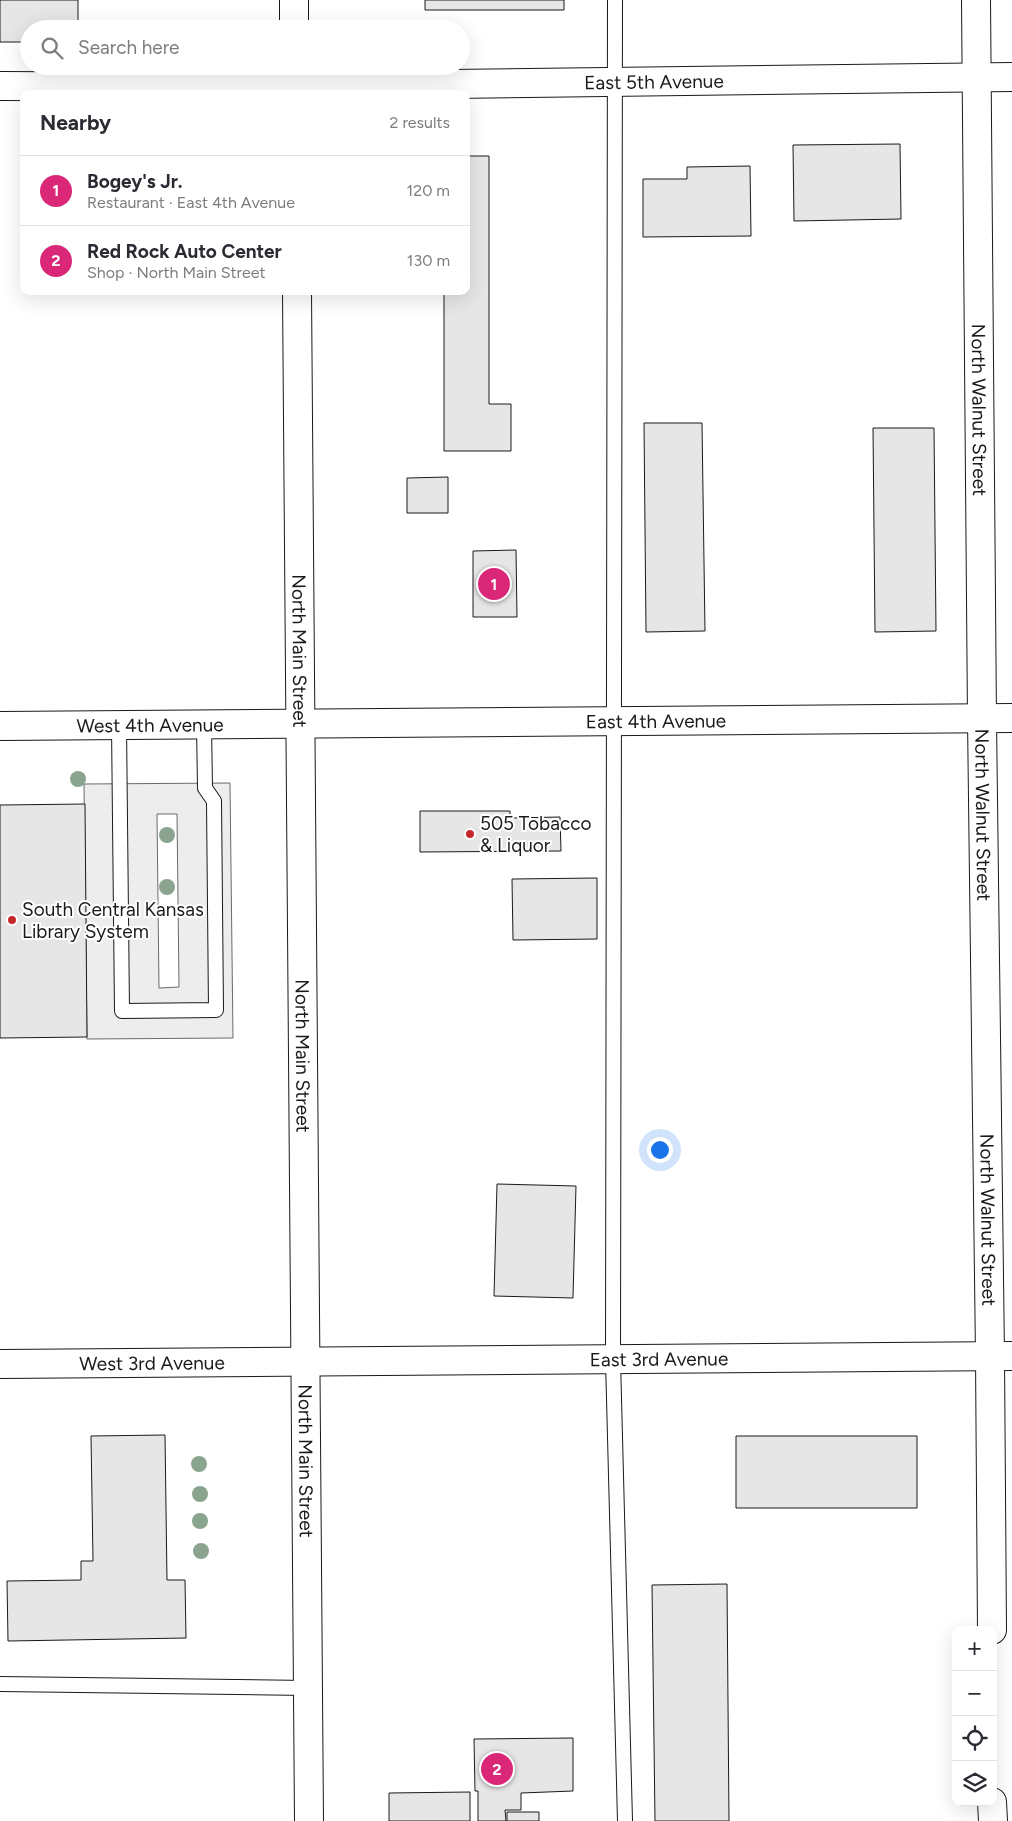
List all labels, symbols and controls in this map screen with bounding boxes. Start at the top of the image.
search box [20,20,470,75]
icon: search [38,34,66,62]
text: Search here [78,36,180,59]
street label: East 5th Avenue [584,70,724,94]
text: Nearby [40,110,111,135]
text: 2 results [390,113,450,132]
text: Bogey's Jr. [87,170,183,193]
text: 1 [53,181,59,200]
text: 120 m [407,181,450,200]
text: Restaurant · East 4th Avenue [87,193,295,212]
text: Red Rock Auto Center [87,240,282,263]
text: 2 [51,251,61,270]
text: 130 m [407,251,450,270]
text: Shop · North Main Street [87,263,266,282]
street label: North Walnut Street [967,324,991,496]
pin: 1 [478,565,510,603]
street label: North Main Street [287,574,311,728]
street label: East 4th Avenue [586,709,726,733]
street label: West 4th Avenue [76,713,224,737]
street label: North Walnut Street [970,729,995,901]
place label: 505 Tobacco & Liquor [480,812,591,857]
marker: 505 Tobacco & Liquor [464,828,476,840]
place label: South Central Kansas Library System [22,898,204,943]
marker: South Central Kansas Library System [6,914,18,926]
street label: North Main Street [290,979,315,1133]
street label: North Walnut Street [975,1134,1000,1306]
your location [647,1137,673,1163]
street label: East 3rd Avenue [590,1347,728,1371]
street label: West 3rd Avenue [79,1351,225,1375]
street label: North Main Street [294,1384,318,1538]
map controls [952,1626,997,1806]
button: + [952,1626,997,1671]
button: − [952,1671,997,1716]
button: locate [952,1716,997,1761]
pin: 2 [481,1750,513,1788]
button: layers [952,1761,997,1806]

